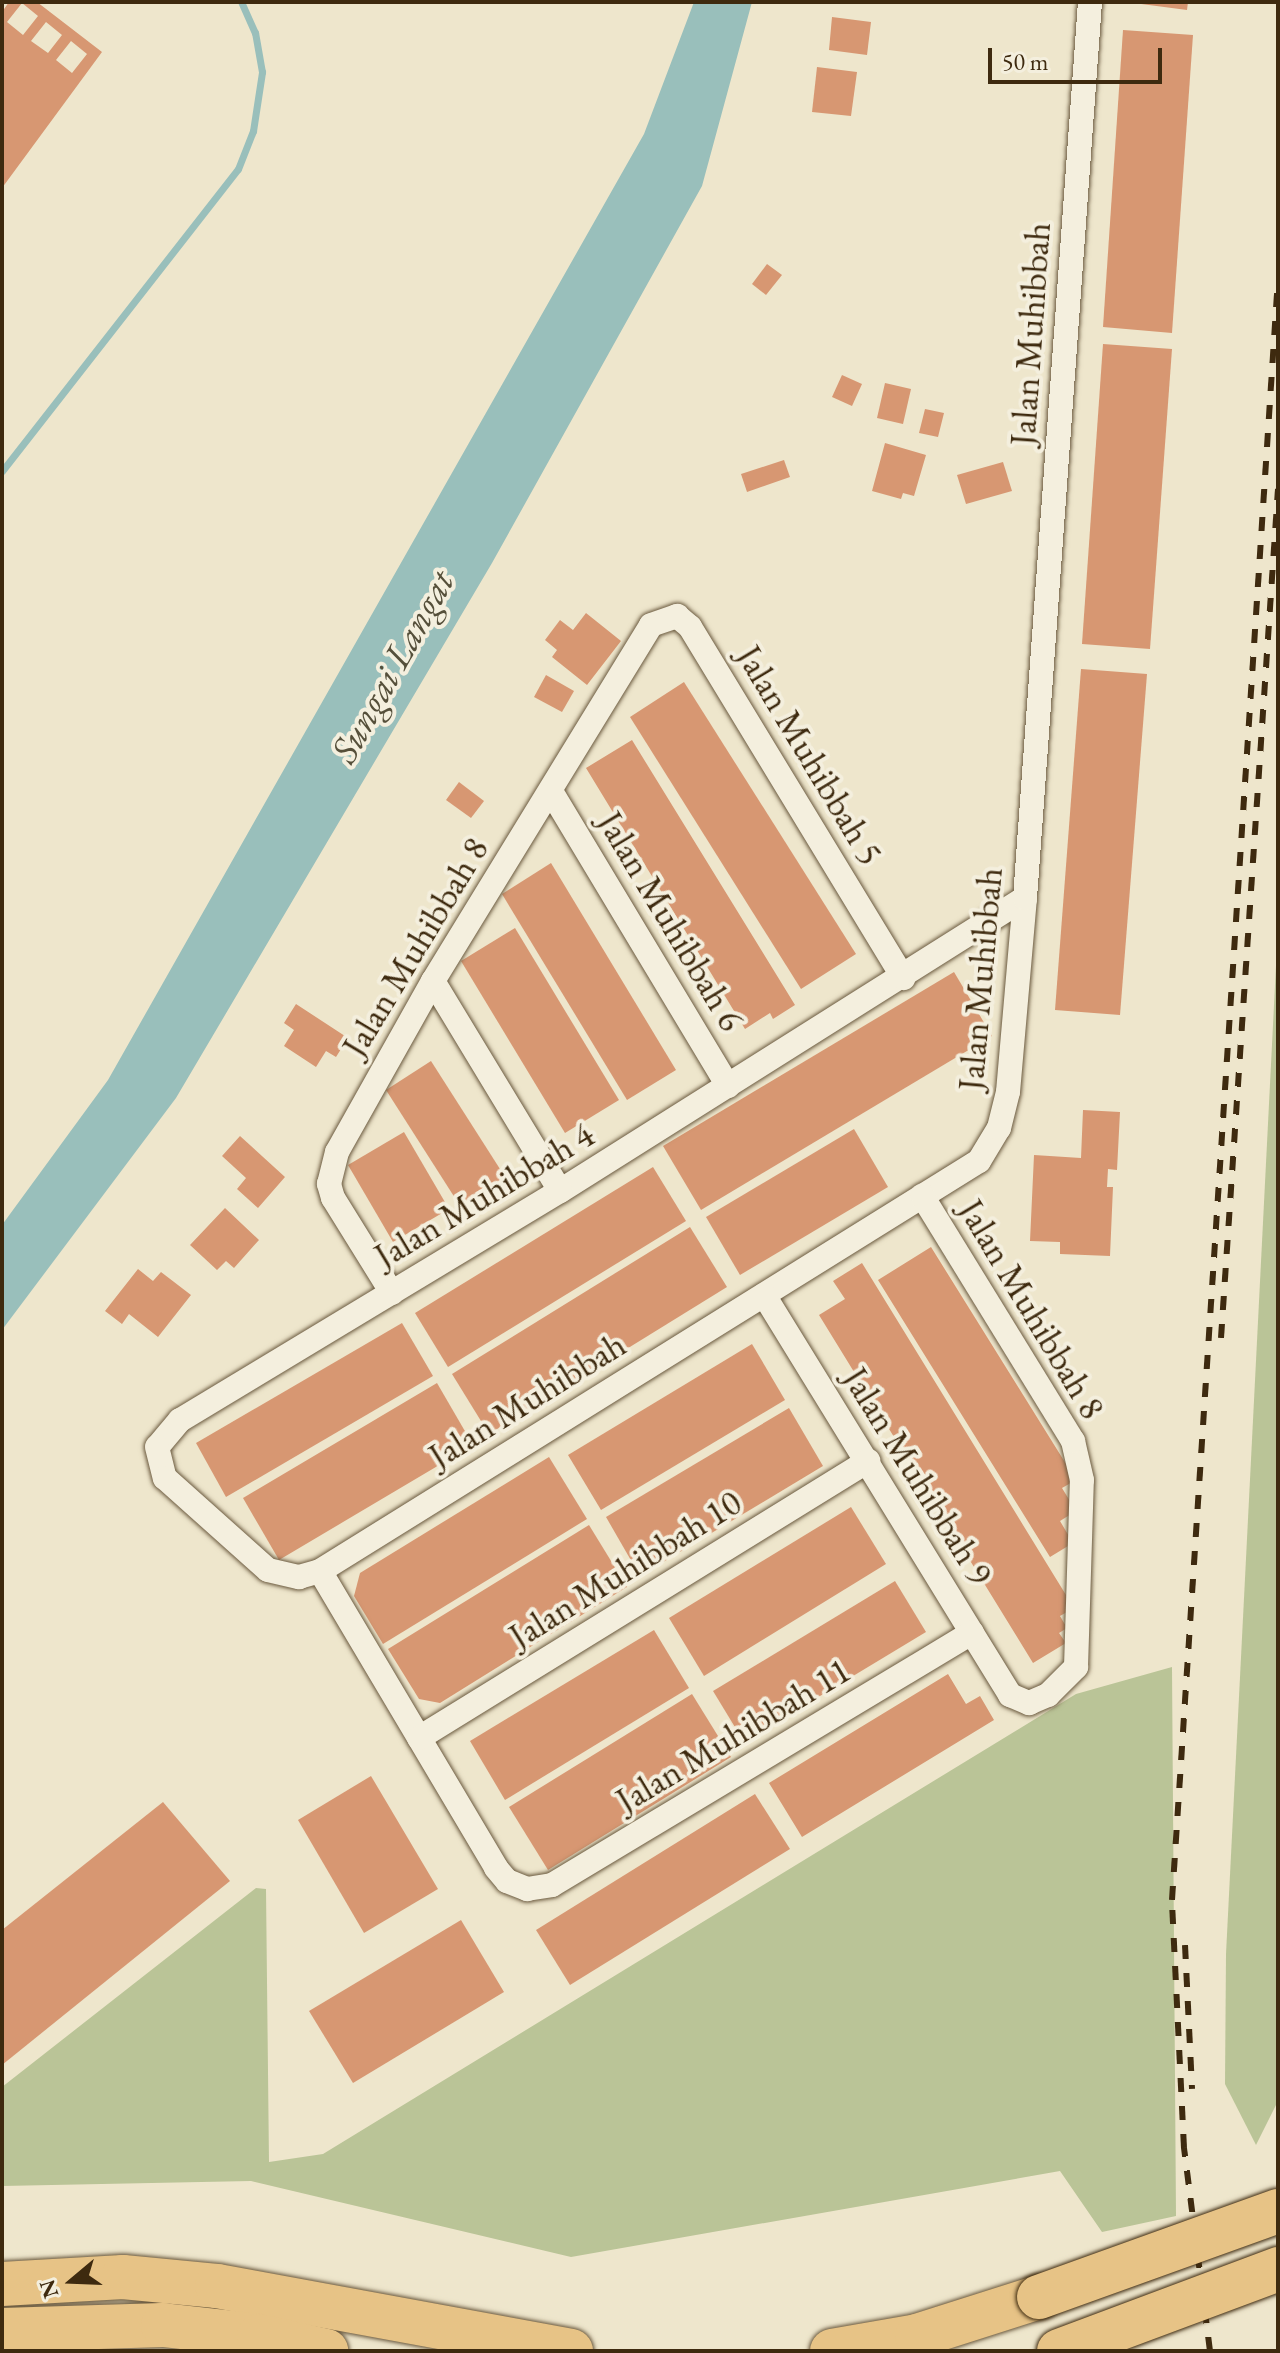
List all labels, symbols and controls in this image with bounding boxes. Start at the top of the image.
scale bar [992,32,1166,82]
text: 50 m [1002,46,1049,77]
street label: Jalan Muhibbah [1001,221,1059,447]
water label: Sungai Langat [320,562,464,770]
street label: Jalan Muhibbah 5 [728,637,892,873]
street label: Jalan Muhibbah 6 [589,803,753,1039]
street label: Jalan Muhibbah 8 [333,829,497,1065]
street label: Jalan Muhibbah [949,866,1011,1092]
street label: Jalan Muhibbah 4 [366,1113,602,1277]
street label: Jalan Muhibbah 8 [950,1191,1114,1427]
street label: Jalan Muhibbah [421,1322,633,1478]
street label: Jalan Muhibbah 9 [834,1359,1002,1593]
street label: Jalan Muhibbah 10 [501,1480,749,1658]
street label: Jalan Muhibbah 11 [608,1648,858,1822]
north arrow [32,2241,112,2321]
text: N [32,2276,65,2302]

